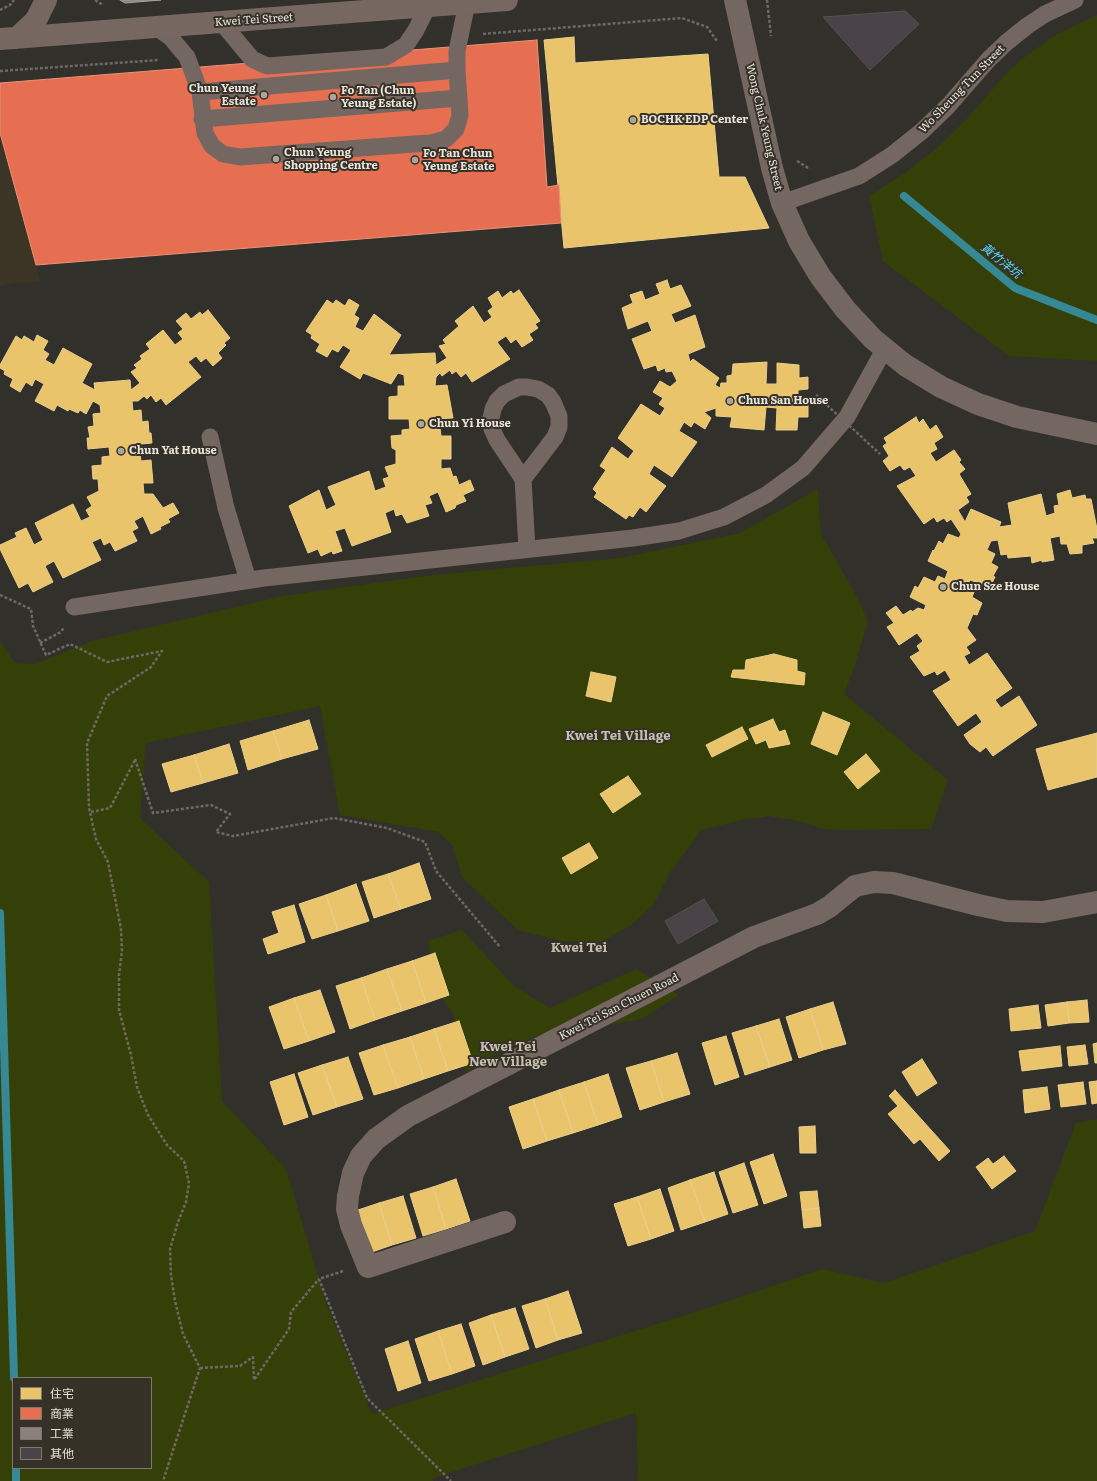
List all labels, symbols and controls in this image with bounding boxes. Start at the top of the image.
street label: Kwei Tei Street [214,11,294,29]
street label: Wo Sheung Tun Street [916,42,1008,136]
street label: Wong Chuk Yeung Street [743,62,785,192]
place label: Chun Yeung Estate [189,82,256,108]
place label: Fo Tan (Chun Yeung Estate) [341,84,417,110]
marker: Chun Yeung Estate [259,90,269,100]
marker: Fo Tan (Chun Yeung Estate) [328,92,338,102]
place label: BOCHK EDP Center [641,113,748,127]
marker: BOCHK EDP Center [628,115,638,125]
place label: Chun Yeung Shopping Centre [284,146,378,172]
place label: Fo Tan Chun Yeung Estate [423,147,495,173]
marker: Chun Yeung Shopping Centre [271,154,281,164]
marker: Fo Tan Chun Yeung Estate [410,155,420,165]
water label: 黃竹洋坑 [978,240,1024,282]
place label: Chun San House [738,394,828,408]
marker: Chun San House [725,396,735,406]
place label: Chun Yi House [429,417,511,431]
marker: Chun Yi House [416,419,426,429]
place label: Chun Yat House [129,444,217,458]
marker: Chun Yat House [116,446,126,456]
place label: Chun Sze House [951,580,1039,594]
marker: Chun Sze House [938,582,948,592]
district label: Kwei Tei Village [565,728,671,744]
district label: Kwei Tei [551,940,607,956]
street label: Kwei Tei San Chuen Road [557,971,681,1043]
district label: Kwei Tei New Village [469,1039,547,1070]
legend [12,1377,152,1469]
text: 住宅 [50,1384,74,1402]
text: 商業 [50,1404,74,1422]
text: 工業 [50,1424,74,1442]
text: 其他 [50,1444,74,1462]

